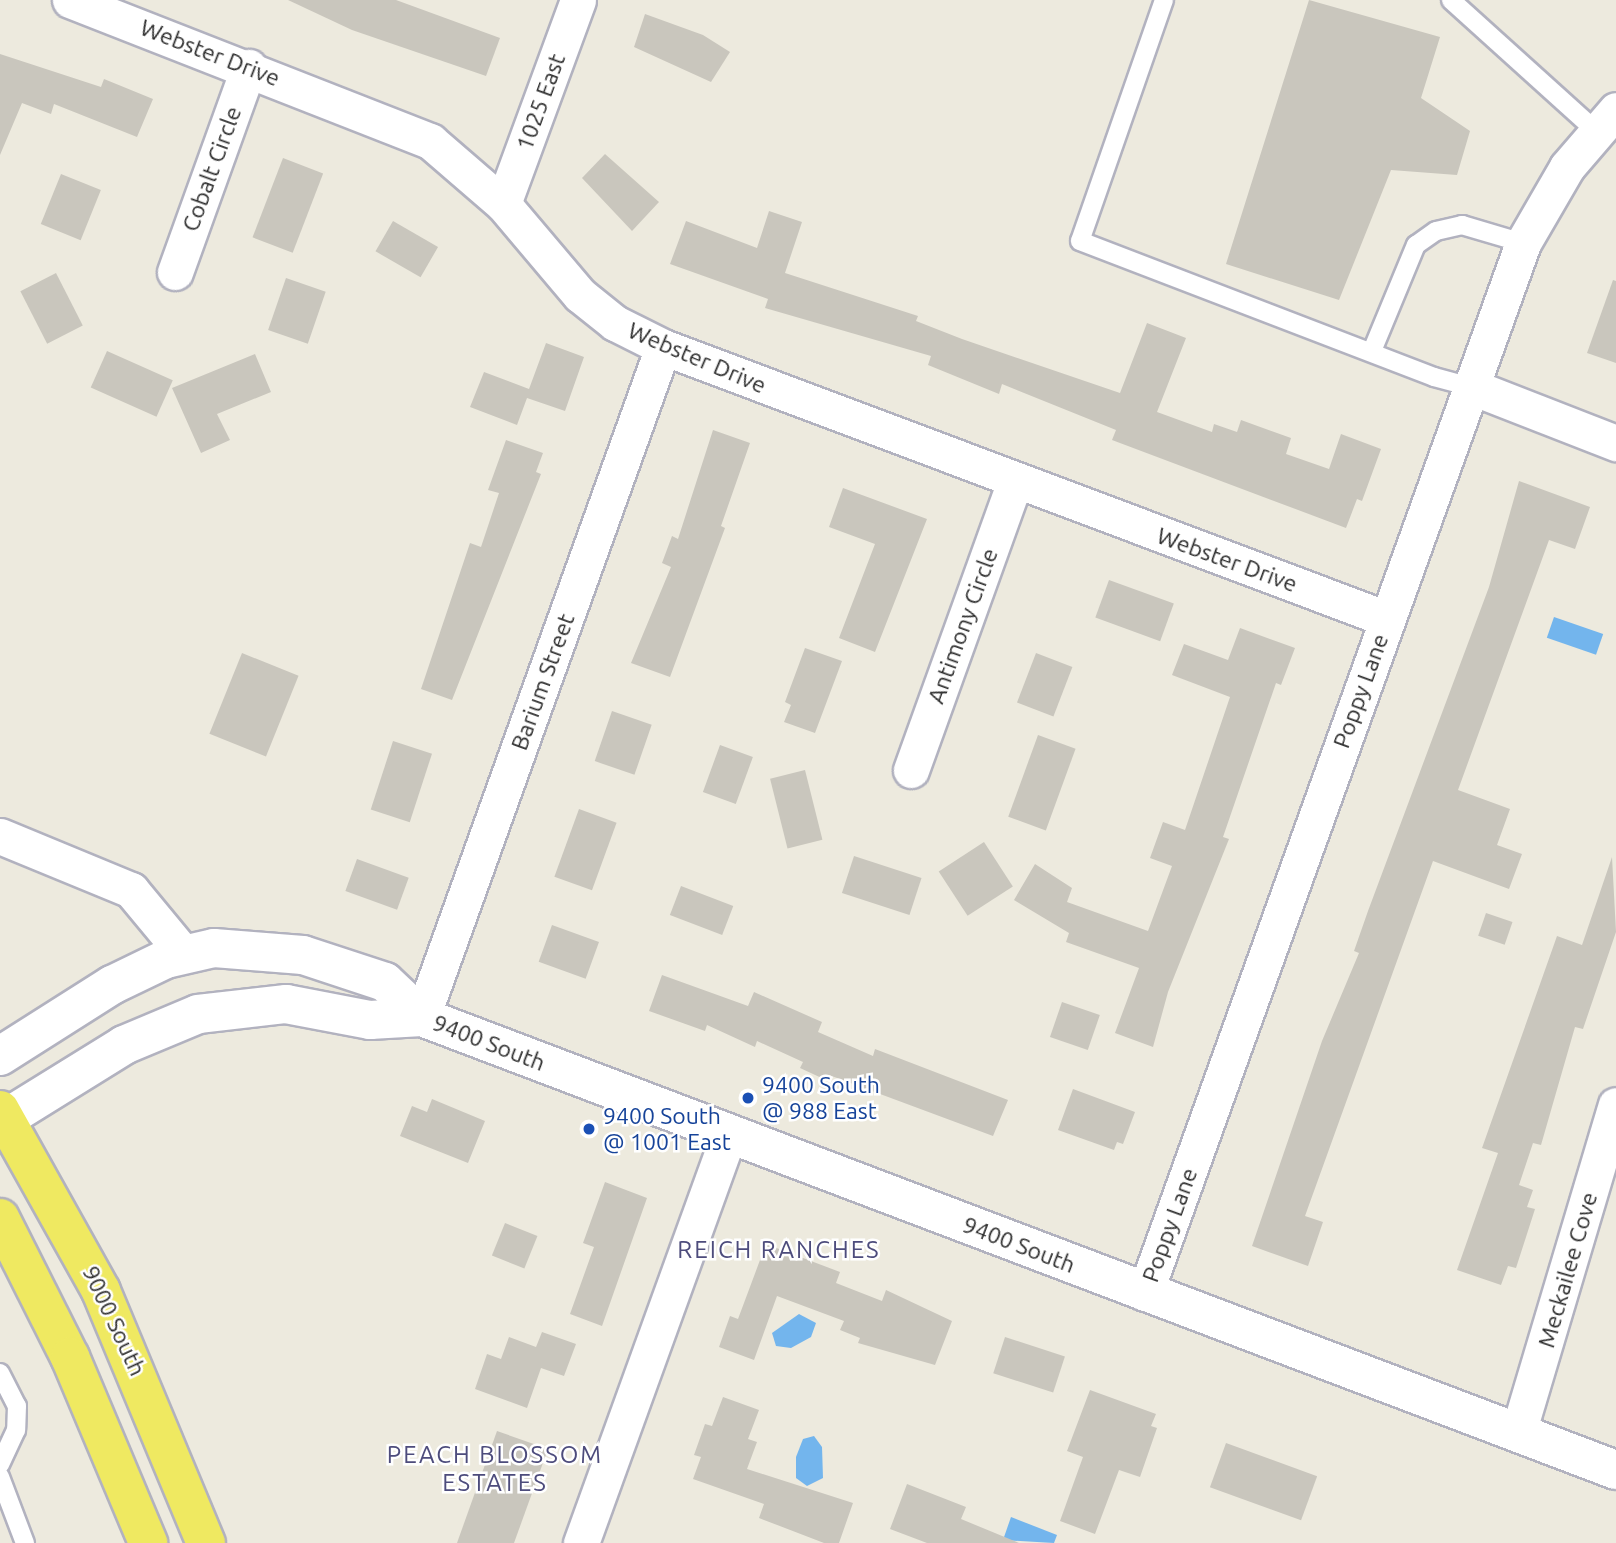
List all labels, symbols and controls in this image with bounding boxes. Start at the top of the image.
street label: Webster Drive [136,14,284,92]
street label: 1025 East [511,50,571,154]
street label: Cobalt Circle [177,103,247,235]
street label: Webster Drive [624,317,770,399]
street label: Webster Drive [1153,522,1301,598]
street label: Antimony Circle [922,545,1004,707]
street label: Barium Street [506,610,580,754]
street label: Poppy Lane [1328,630,1394,752]
street label: 9400 South [429,1009,549,1077]
place label: 9400 South @ 988 East [762,1071,880,1125]
marker: 9400 South @ 988 East [740,1090,756,1106]
place label: 9400 South @ 1001 East [603,1102,731,1156]
marker: 9400 South @ 1001 East [581,1121,597,1137]
street label: Poppy Lane [1137,1164,1203,1286]
street label: Meckailee Cove [1533,1189,1603,1351]
street label: 9400 South [959,1211,1079,1279]
district label: REICH RANCHES [679,1236,879,1264]
street label: 9000 South [77,1262,151,1380]
district label: PEACH BLOSSOM ESTATES [388,1441,602,1497]

